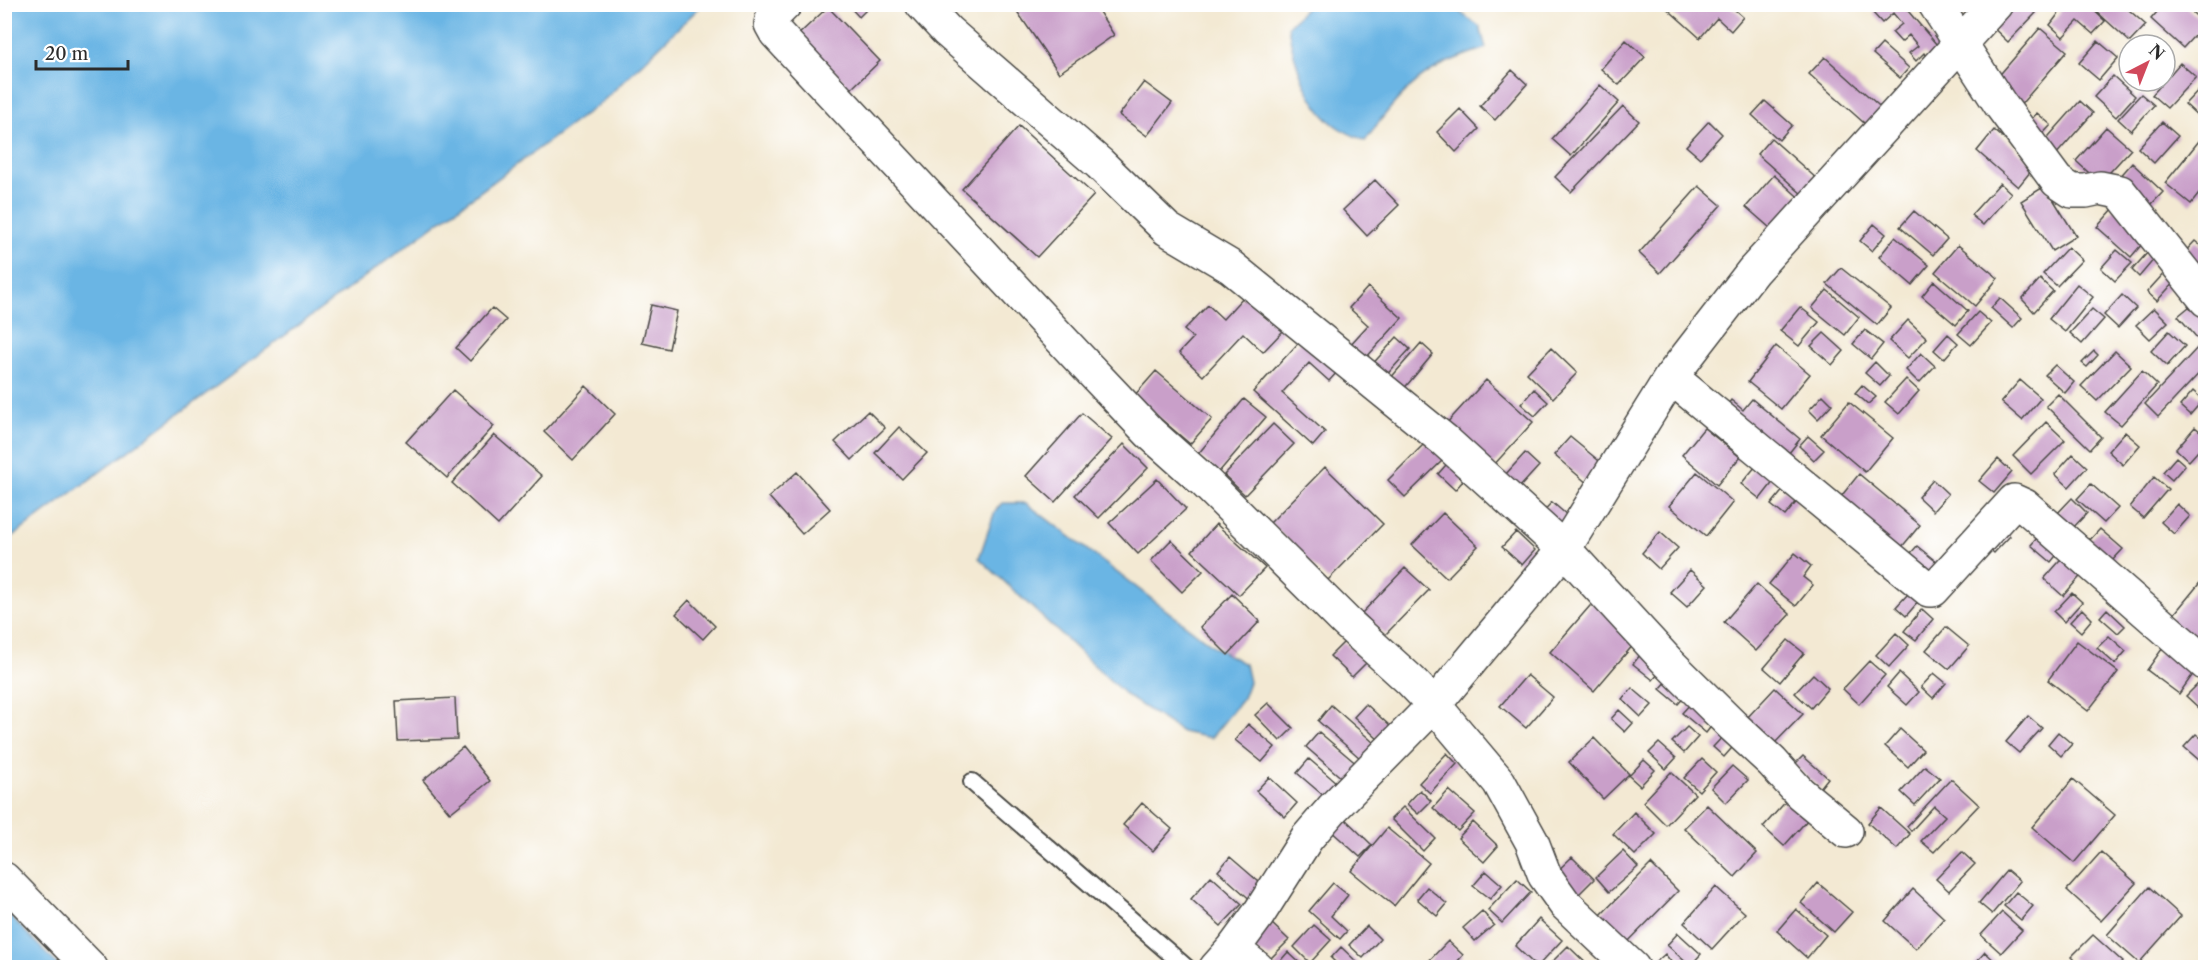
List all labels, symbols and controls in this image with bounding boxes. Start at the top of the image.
scale bar [36,33,128,71]
north arrow [2117,33,2177,93]
text: N [2145,40,2169,64]
text: 20 m [45,43,89,65]

